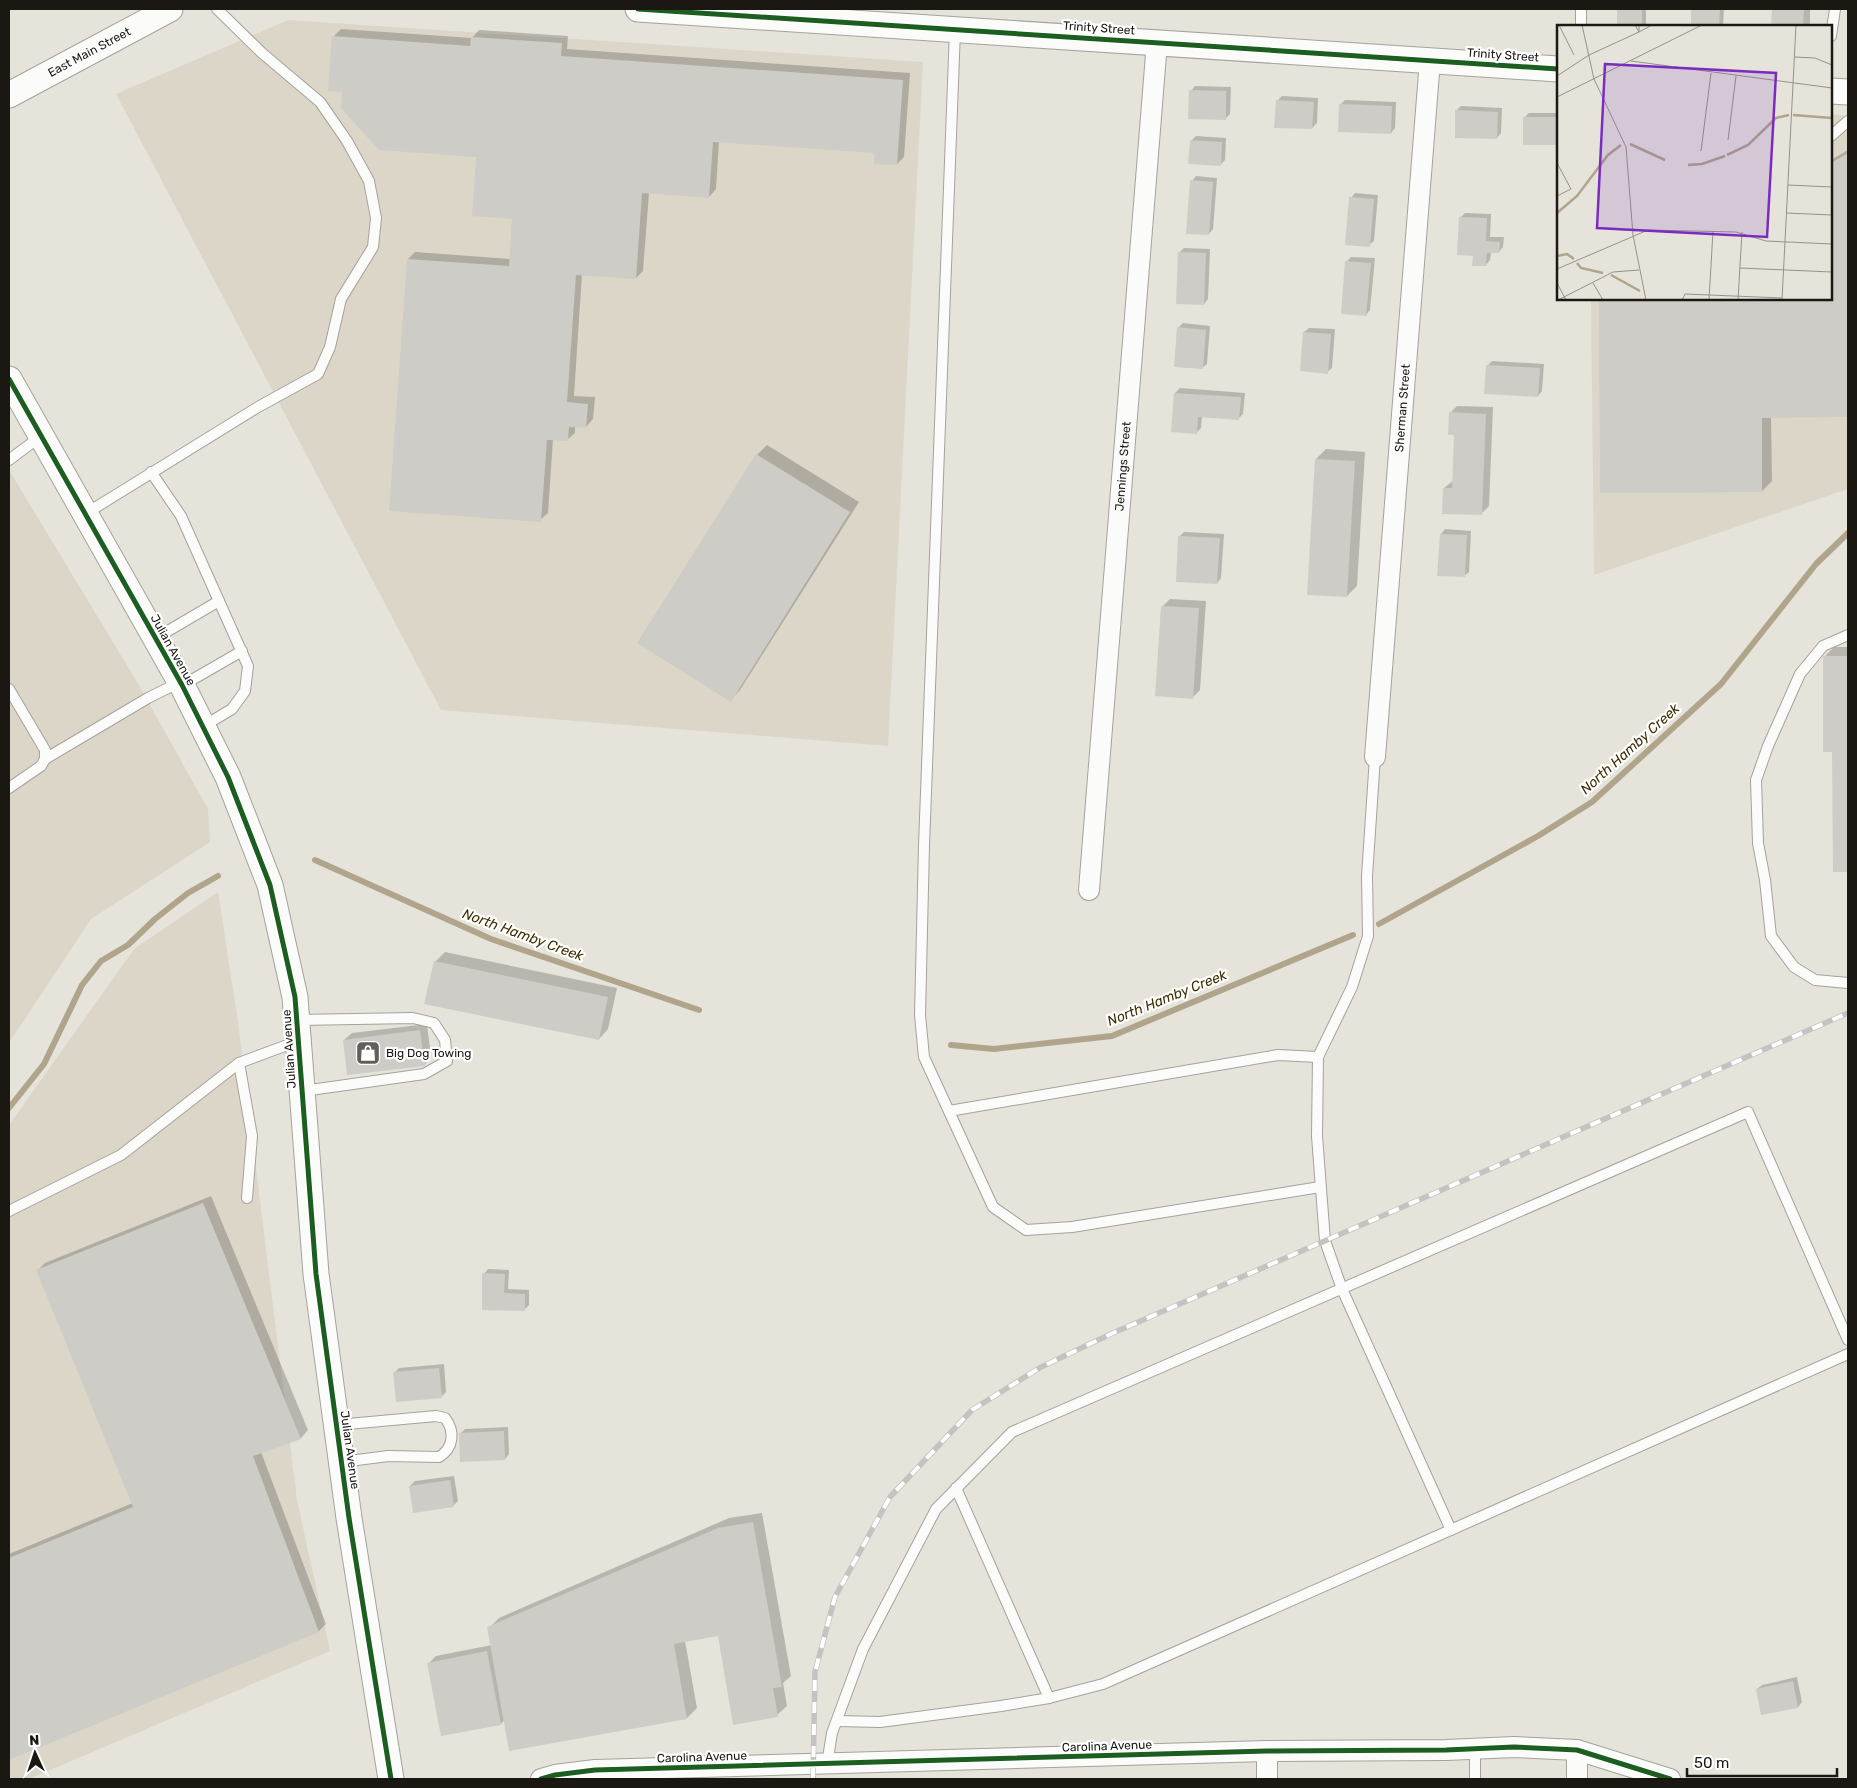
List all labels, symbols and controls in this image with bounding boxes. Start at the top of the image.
street label: Trinity Street [1062,18,1136,38]
street label: East Main Street [46,24,133,80]
inset map [1557,25,1832,300]
street label: Trinity Street [1466,45,1540,65]
street label: Sherman Street [1392,363,1413,453]
street label: Jennings Street [1112,421,1134,512]
street label: Julian Avenue [148,612,198,688]
water label: North Hamby Creek [1577,700,1684,798]
water label: North Hamby Creek [460,905,587,965]
water label: North Hamby Creek [1105,966,1230,1030]
street label: Julian Avenue [279,1009,299,1089]
shop icon: Big Dog Towing [355,1040,381,1066]
place label: Big Dog Towing [386,1046,471,1060]
street label: Julian Avenue [338,1410,362,1490]
north arrow [10,1728,60,1778]
text: N [29,1732,40,1749]
street label: Carolina Avenue [1062,1737,1153,1755]
scale bar [1687,1746,1837,1778]
street label: Carolina Avenue [657,1748,748,1766]
text: 50 m [1694,1754,1729,1772]

